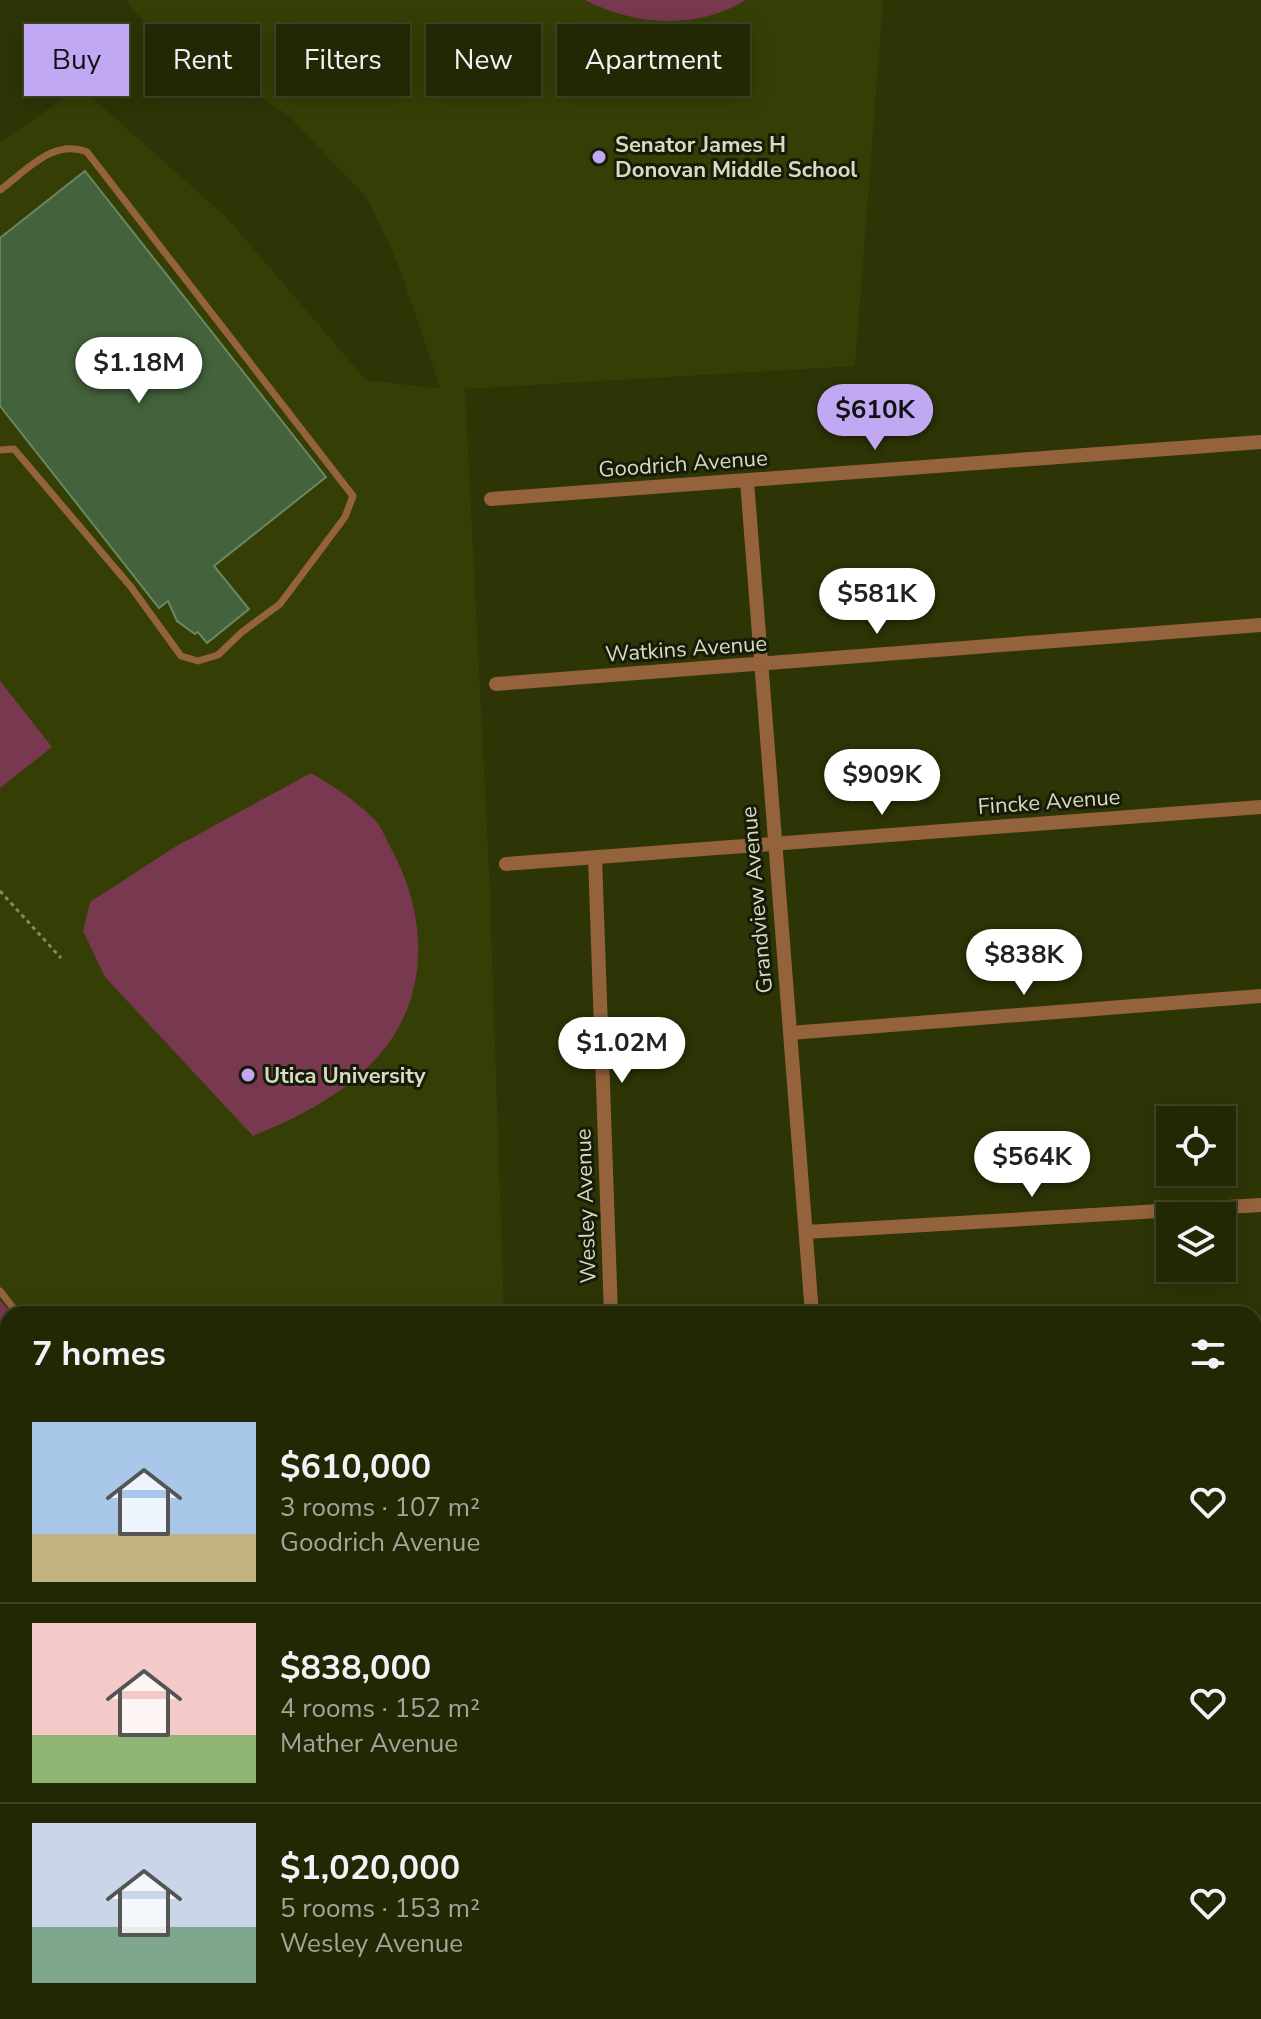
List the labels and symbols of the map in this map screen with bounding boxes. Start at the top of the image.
place label: Senator James H Donovan Middle School [615,130,857,185]
marker: Senator James H Donovan Middle School [590,148,608,166]
pin: $1.18M [74,337,204,405]
pin: $610K [819,384,931,452]
street label: Goodrich Avenue [598,443,769,485]
pin: $581K [821,568,933,636]
street label: Watkins Avenue [604,628,768,670]
pin: $909K [826,749,938,817]
street label: Fincke Avenue [977,782,1121,822]
street label: Grandview Avenue [734,805,780,995]
pin: $838K [968,929,1080,997]
pin: $1.02M [557,1017,687,1085]
place label: Utica University [264,1061,426,1091]
marker: Utica University [239,1066,257,1084]
street label: Wesley Avenue [568,1128,604,1284]
pin: $564K [976,1131,1088,1199]

